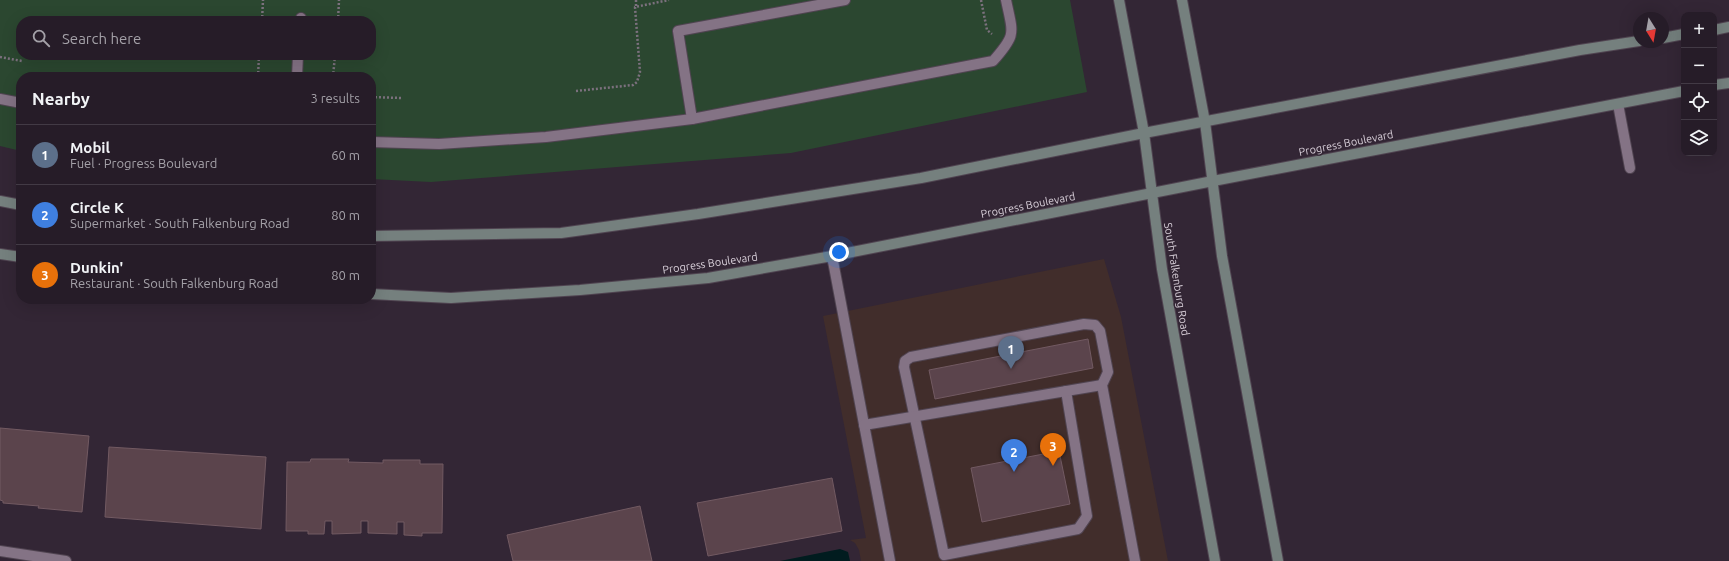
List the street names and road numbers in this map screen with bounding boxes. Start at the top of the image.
street label: Progress Boulevard [1298,128,1394,158]
street label: Progress Boulevard [980,190,1076,220]
street label: South Falkenburg Road [1162,222,1192,336]
street label: Progress Boulevard [662,250,758,276]

